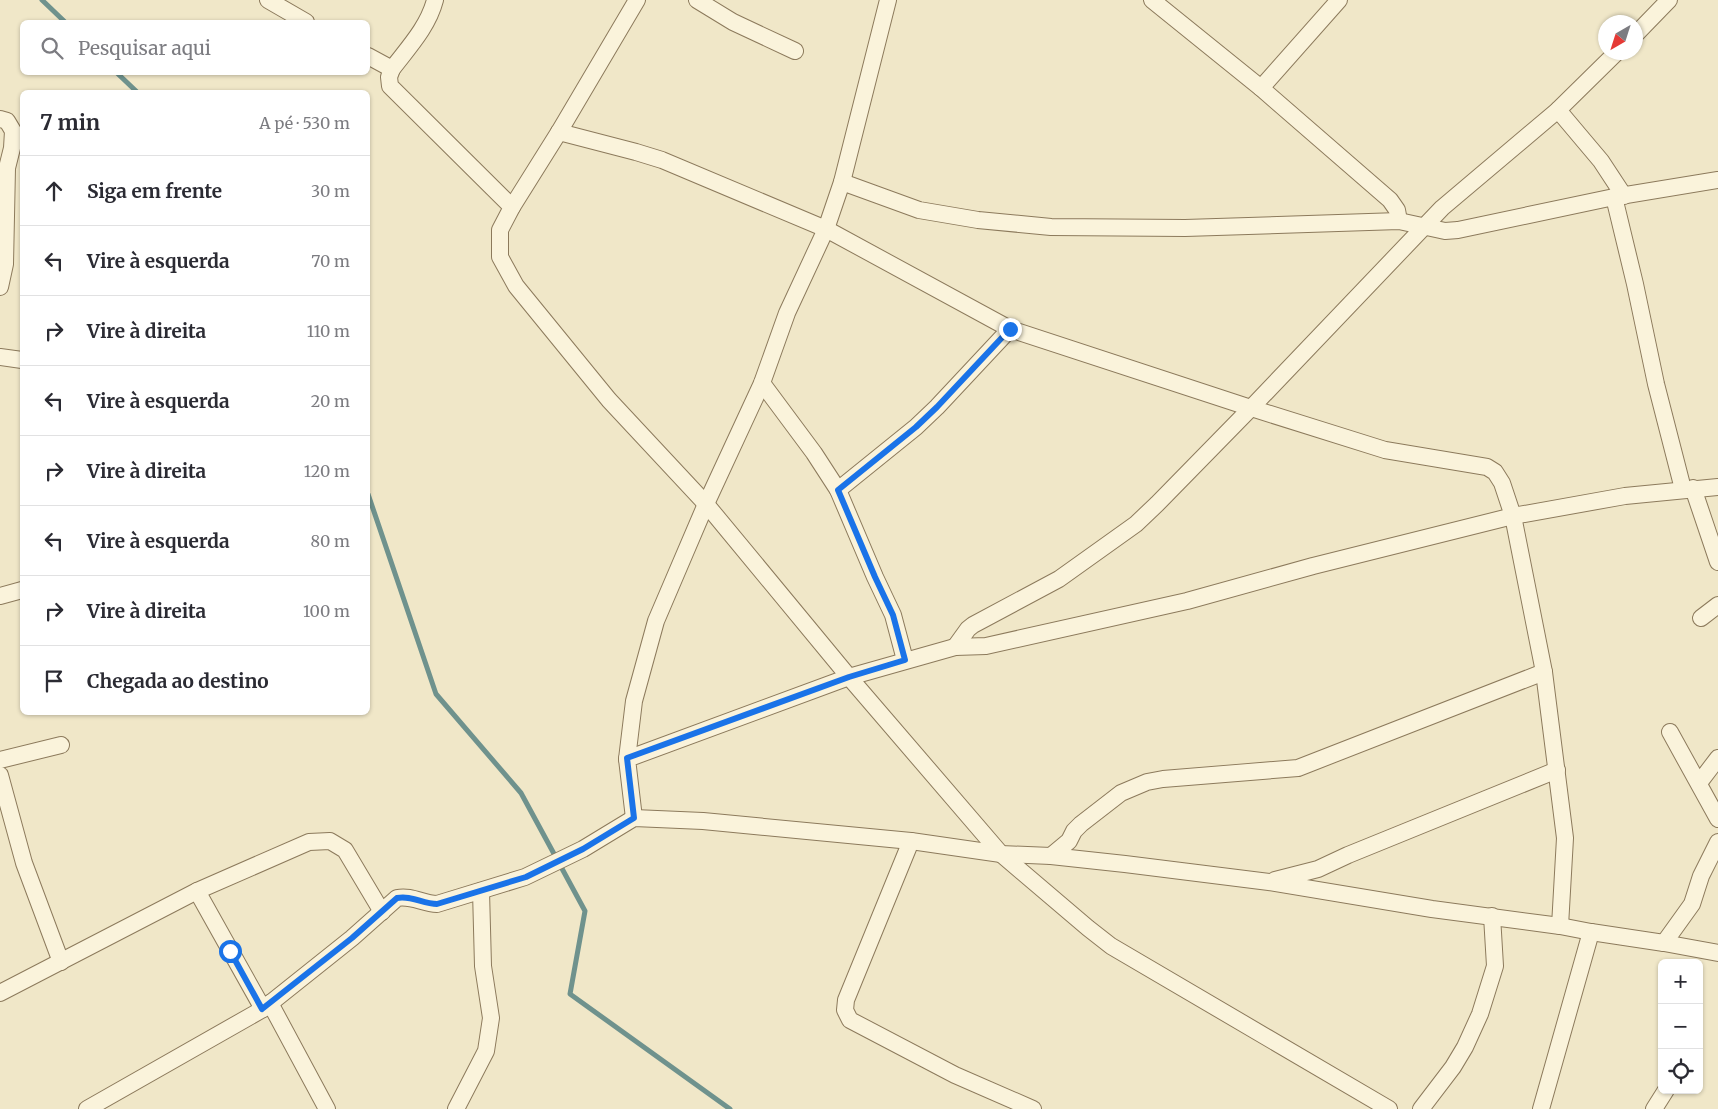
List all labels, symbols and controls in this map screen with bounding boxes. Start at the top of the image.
north arrow [1598,15,1643,60]
search box [20,20,370,75]
icon: search [38,34,66,62]
text: Pesquisar aqui [78,36,211,60]
text: 7 min [40,109,100,136]
text: A pé · 530 m [259,113,350,133]
icon: ahead [40,177,68,205]
text: Siga em frente [87,179,222,203]
text: 30 m [311,181,350,201]
icon: left [40,247,68,275]
text: Vire à esquerda [87,249,230,273]
text: 70 m [311,251,350,271]
icon: right [40,317,68,345]
route end [999,318,1022,341]
text: Vire à direita [87,319,206,343]
text: 110 m [307,321,350,341]
icon: left [40,387,68,415]
text: Vire à esquerda [87,389,230,413]
text: 20 m [311,391,350,411]
icon: right [40,457,68,485]
text: Vire à direita [87,459,206,483]
text: 120 m [304,461,350,481]
icon: left [40,527,68,555]
text: Vire à esquerda [87,529,230,553]
text: 80 m [311,531,350,551]
icon: right [40,597,68,625]
text: Vire à direita [87,599,206,623]
text: 100 m [303,601,350,621]
icon: arrive [40,667,68,695]
text: Chegada ao destino [87,669,269,693]
route start [219,940,242,963]
map controls [1658,959,1703,1094]
button: + [1658,959,1703,1004]
button: − [1658,1004,1703,1049]
button: locate [1658,1049,1703,1094]

